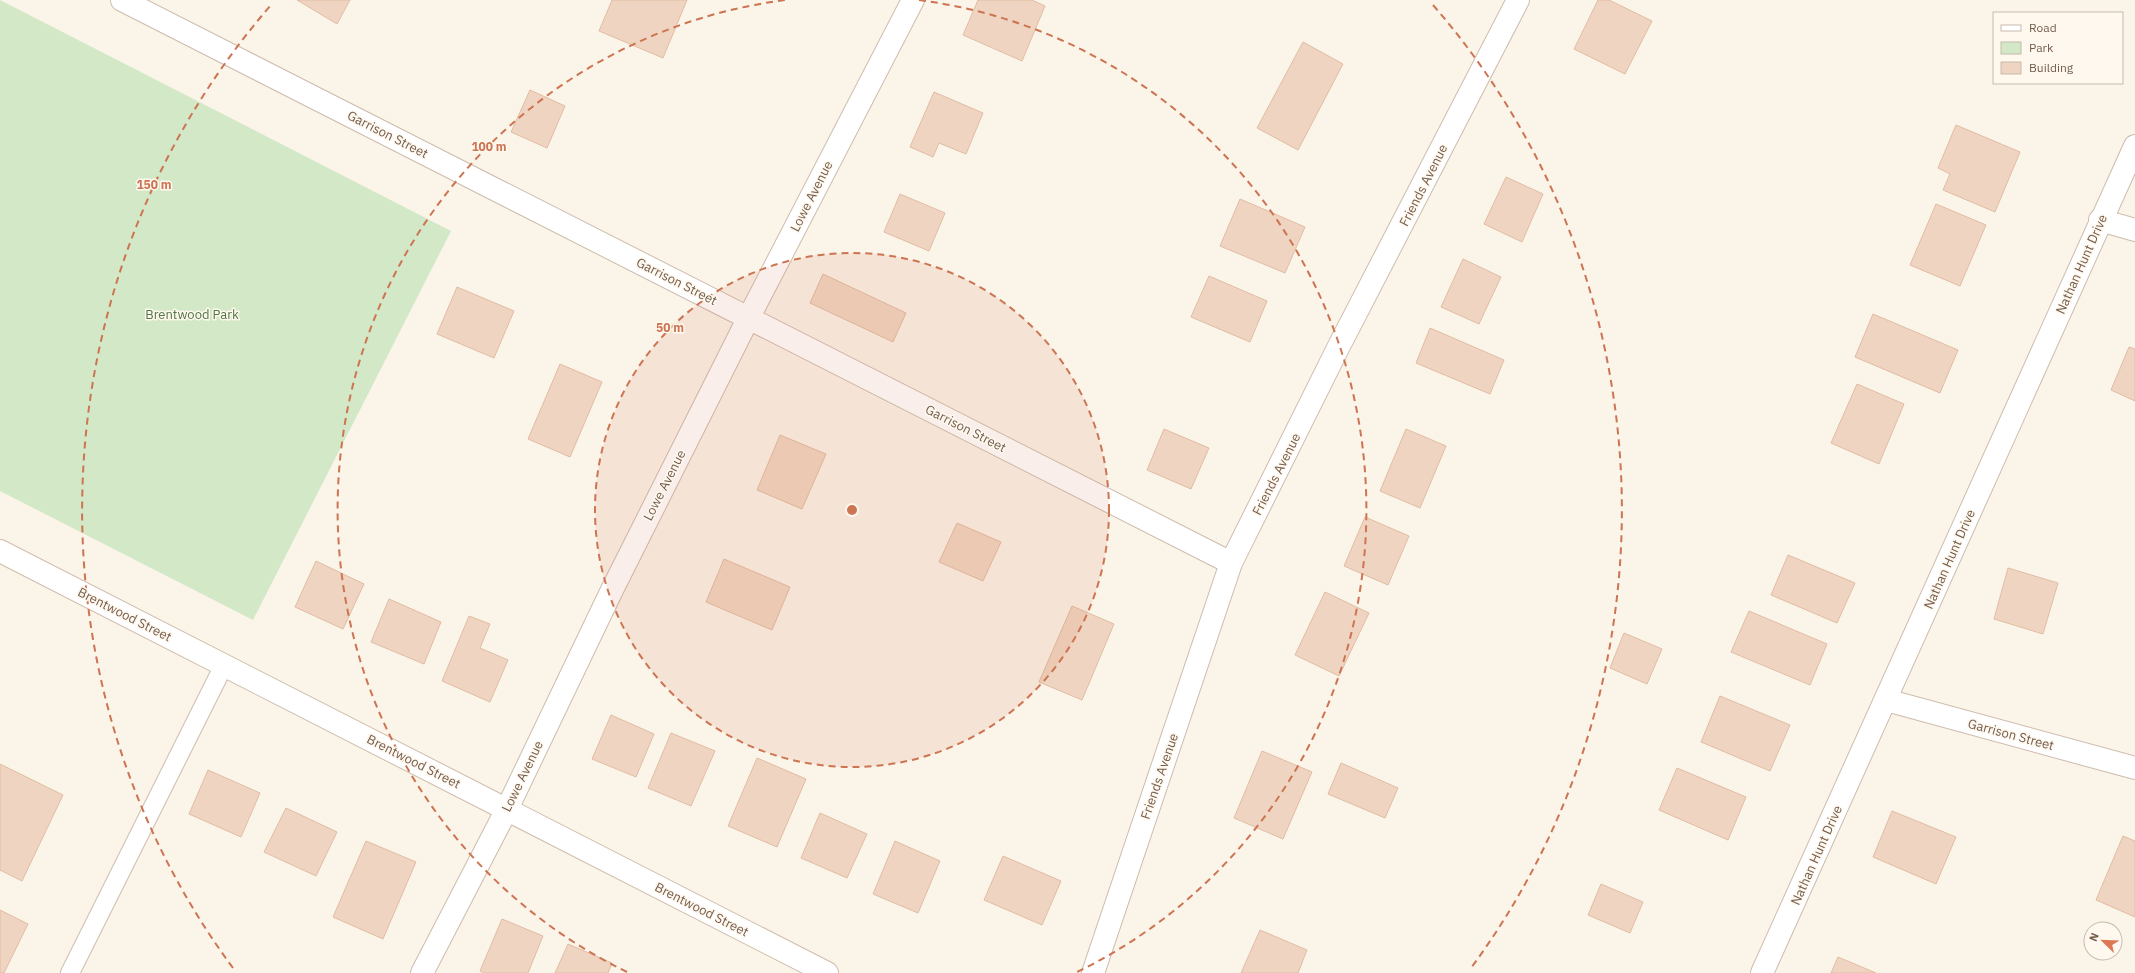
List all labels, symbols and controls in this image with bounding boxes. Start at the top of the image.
legend [1993,12,2123,84]
text: Road [2029,20,2057,35]
text: Park [2029,40,2054,55]
text: Building [2029,60,2074,75]
street label: Garrison Street [344,107,431,162]
text: 100 m [471,139,507,154]
street label: Friends Avenue [1395,141,1451,229]
street label: Lowe Avenue [786,158,837,234]
text: 150 m [136,177,172,192]
street label: Nathan Hunt Drive [2052,212,2111,317]
street label: Garrison Street [633,254,720,309]
park label: Brentwood Park [145,306,239,323]
text: 50 m [656,320,684,335]
street label: Garrison Street [922,401,1009,456]
street label: Friends Avenue [1248,430,1304,518]
street label: Lowe Avenue [639,447,690,523]
centre of rings [845,503,859,517]
street label: Nathan Hunt Drive [1920,507,1979,612]
street label: Brentwood Street [75,583,175,645]
street label: Garrison Street [1966,715,2056,754]
street label: Brentwood Street [364,730,464,792]
street label: Friends Avenue [1137,731,1182,821]
street label: Lowe Avenue [498,738,547,815]
street label: Nathan Hunt Drive [1787,803,1846,908]
street label: Brentwood Street [652,878,752,940]
north arrow [2083,921,2123,961]
text: N [2086,931,2102,943]

